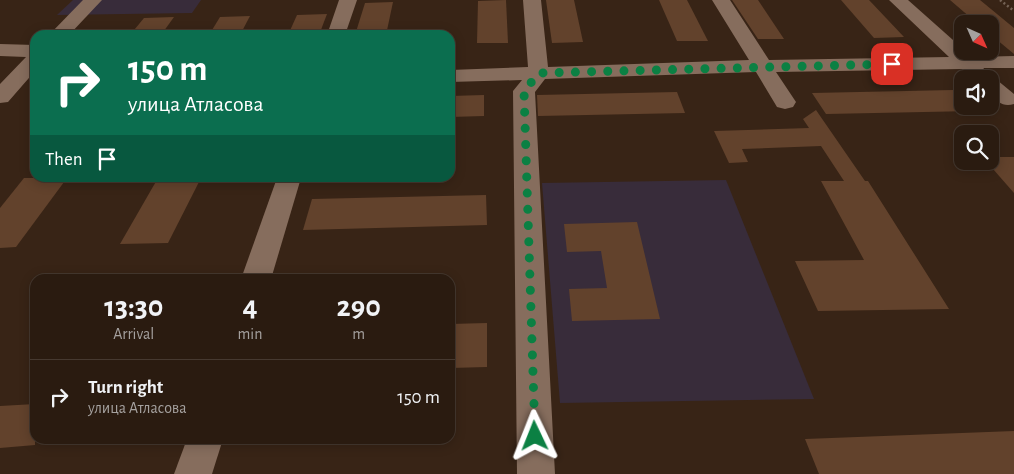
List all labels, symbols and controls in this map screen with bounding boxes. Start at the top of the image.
north arrow [954,15,999,60]
map controls [954,15,999,170]
pin [871,43,913,85]
icon: right [45,50,110,115]
icon: arrive [878,50,906,78]
text: 150 m [128,52,208,87]
button: sound [954,70,999,115]
text: улица Атласова [128,93,264,115]
button: search [954,125,999,170]
icon: arrive [93,145,121,173]
text: Then [45,150,83,169]
text: 13:30 [104,292,163,322]
text: 4 [242,292,258,322]
text: 290 [337,292,381,322]
text: Arrival [113,326,154,342]
text: min [237,326,262,342]
text: m [352,326,365,342]
text: Turn right [88,378,163,397]
icon: right [45,383,73,411]
text: 150 m [397,388,440,407]
text: улица Атласова [88,400,187,416]
position arrow [508,409,560,461]

